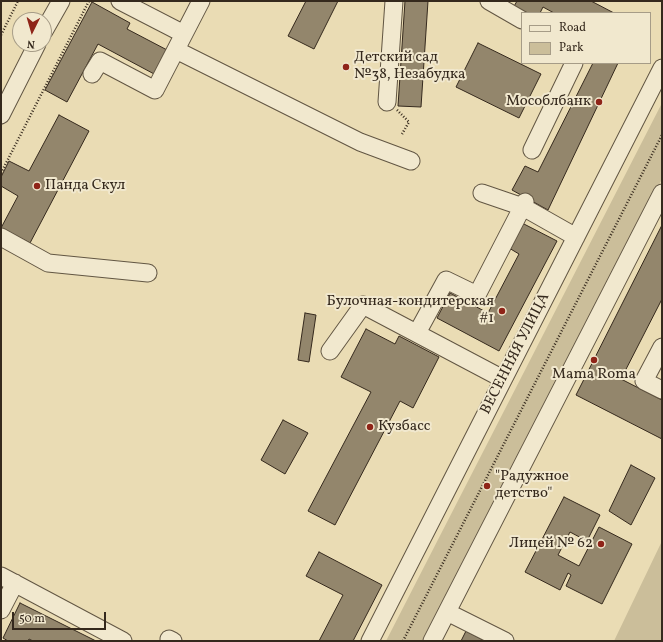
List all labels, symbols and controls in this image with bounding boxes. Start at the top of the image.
north arrow [12,12,52,52]
legend [521,12,651,64]
text: Road [559,20,586,36]
text: N [26,36,36,51]
text: Park [559,40,584,56]
place label: Детский сад №38, Незабудка [354,49,465,84]
marker: Детский сад №38, Незабудка [341,62,351,72]
place label: Мособлбанк [506,93,591,111]
marker: Мособлбанк [594,97,604,107]
place label: Панда Скул [45,177,125,195]
marker: Панда Скул [32,181,42,191]
street label: ВЕСЕННЯЯ УЛИЦА [478,290,554,418]
place label: Булочная-кондитерская #1 [327,293,494,328]
marker: Булочная-кондитерская #1 [497,306,507,316]
marker: Mama Roma [589,355,599,365]
place label: Mama Roma [552,366,636,384]
place label: Кузбасс [378,418,431,436]
marker: Кузбасс [365,422,375,432]
place label: "Радужное детство" [495,468,569,503]
marker: "Радужное детство" [482,481,492,491]
place label: Лицей № 62 [509,535,593,553]
marker: Лицей № 62 [596,539,606,549]
scale bar [14,604,108,630]
text: 50 m [19,611,45,627]

